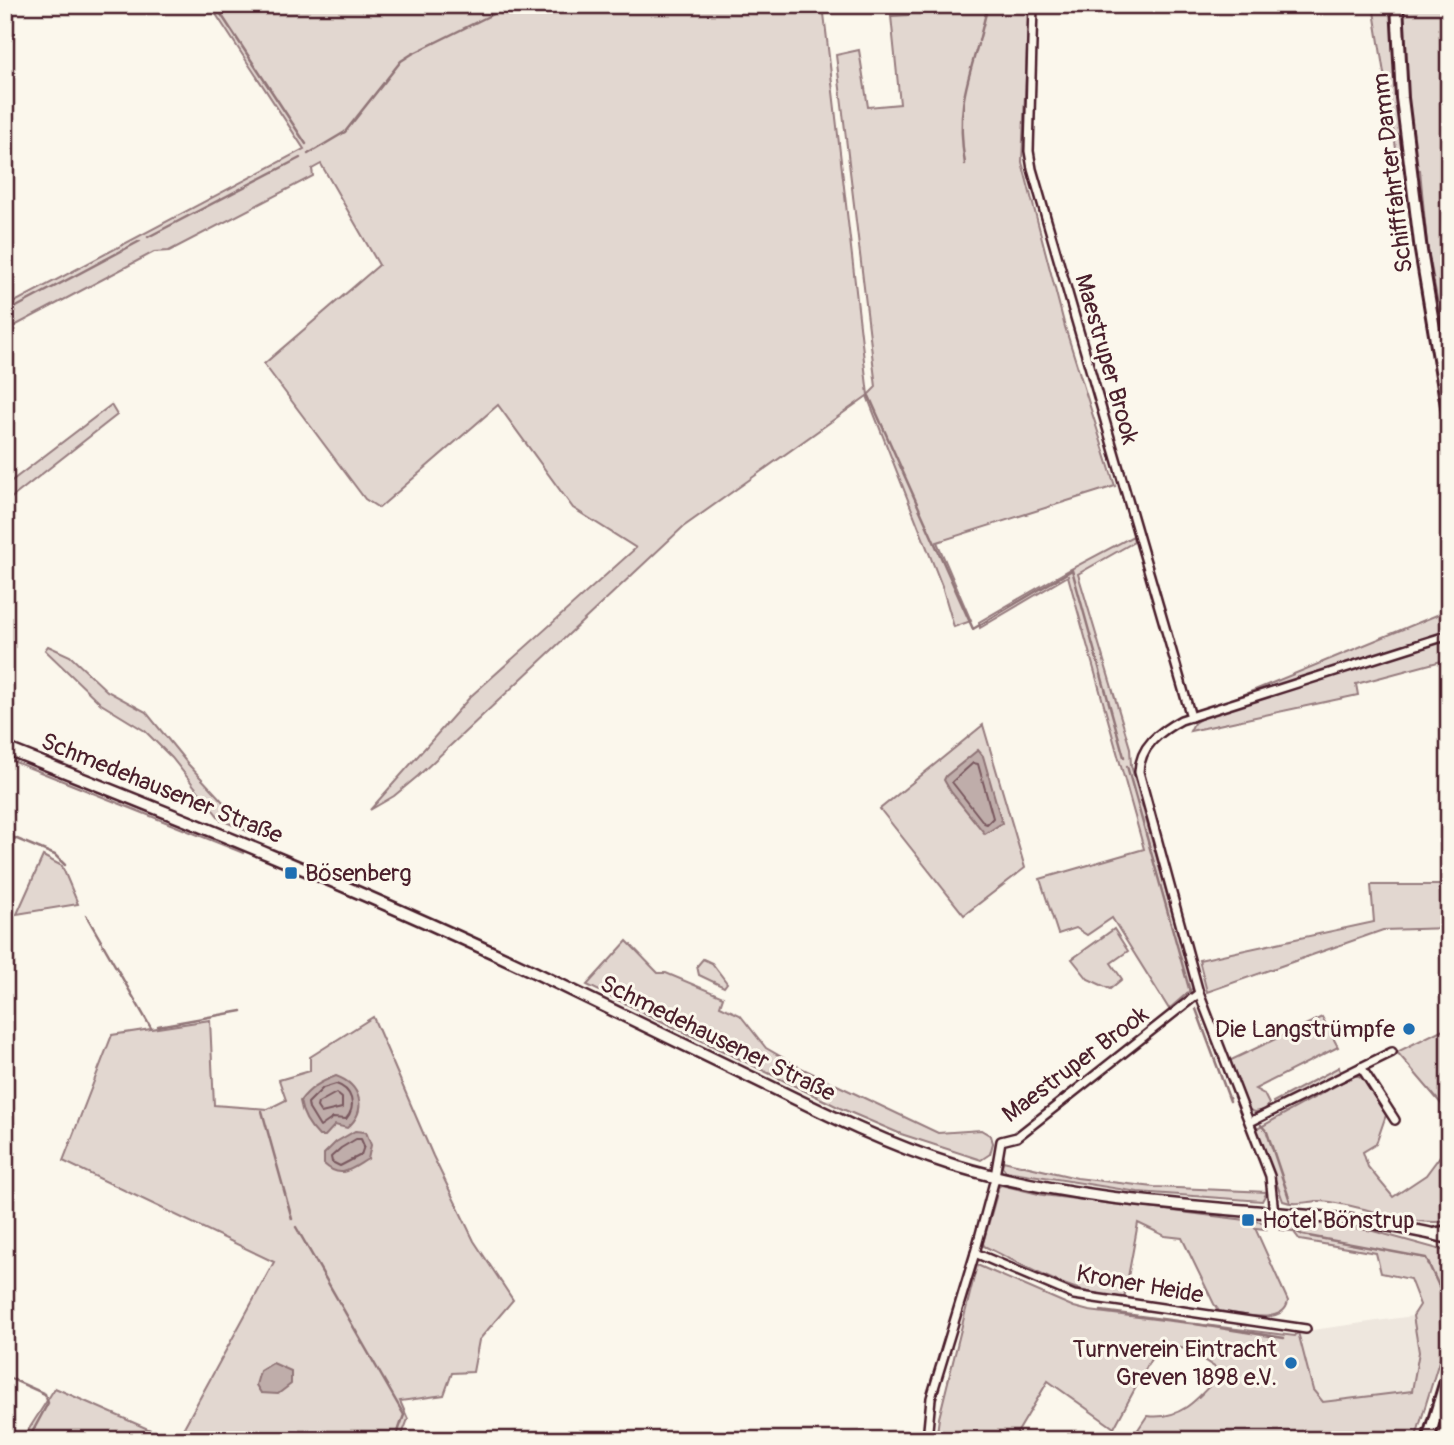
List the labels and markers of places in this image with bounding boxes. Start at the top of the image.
place label: Bösenberg [305,859,412,888]
marker: Bösenberg [283,865,299,881]
place label: Die Langstrümpfe [1215,1015,1395,1044]
marker: Die Langstrümpfe [1401,1021,1417,1037]
place label: Hotel Bönstrup [1262,1206,1415,1235]
marker: Hotel Bönstrup [1240,1212,1256,1228]
place label: Turnverein Eintracht Greven 1898 e.V. [1072,1335,1277,1392]
marker: Turnverein Eintracht Greven 1898 e.V. [1283,1355,1299,1371]

